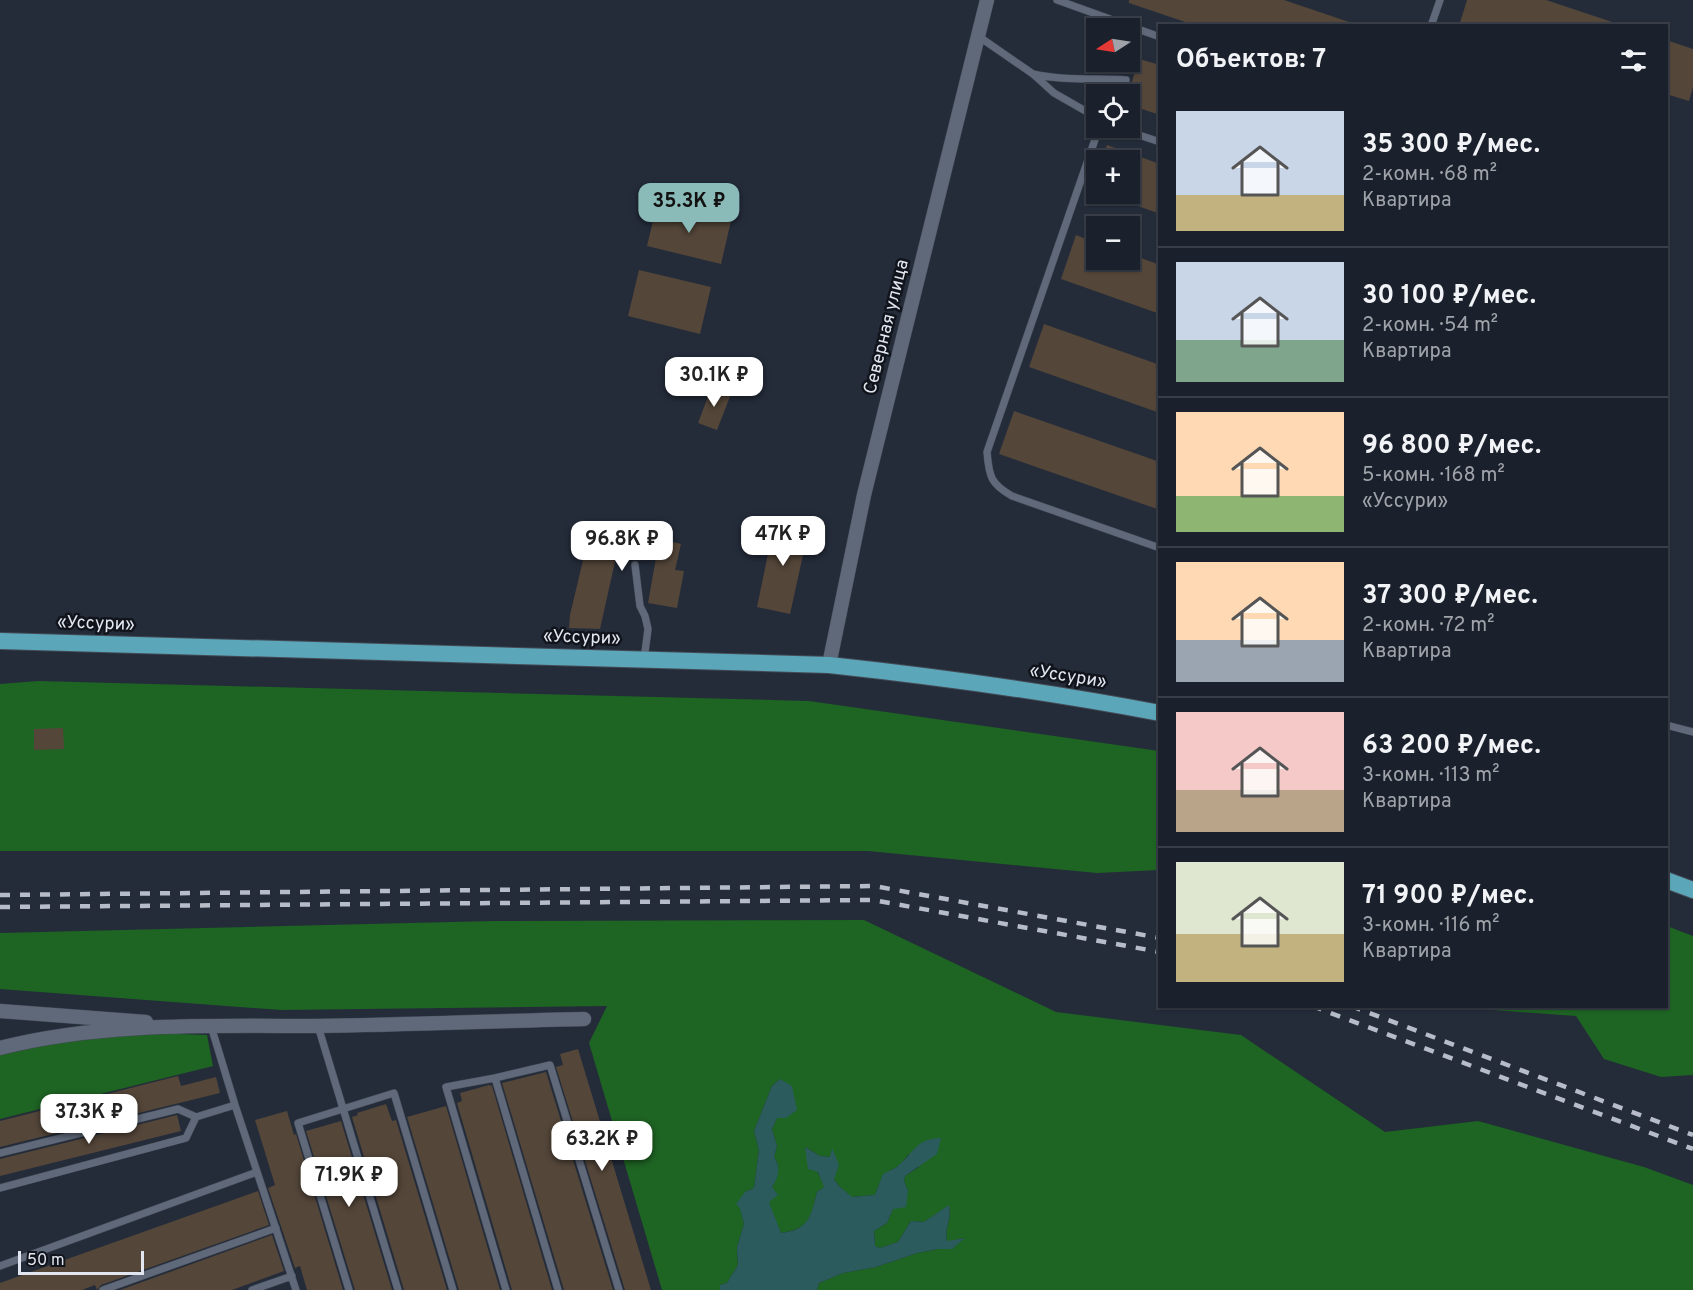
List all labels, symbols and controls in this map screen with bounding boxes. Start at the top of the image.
north arrow [1086,18,1140,72]
map controls [1086,18,1140,270]
text: Объектов: 7 [1176,44,1326,77]
icon: filters [1617,44,1650,77]
button: locate [1086,84,1140,138]
text: 35 300 ₽/мес. [1362,129,1540,162]
icon: home [1224,135,1296,207]
button: + [1086,150,1140,204]
text: 2-комн. · 68 m² [1362,162,1497,188]
pin: 35.3K ₽ [634,183,744,234]
text: Квартира [1362,188,1451,214]
text: 35.3K ₽ [652,189,726,215]
button: − [1086,216,1140,270]
street label: Северная улица [859,257,915,397]
text: 30 100 ₽/мес. [1362,280,1536,313]
icon: home [1224,286,1296,358]
text: 2-комн. · 54 m² [1362,313,1498,339]
text: Квартира [1362,339,1451,365]
pin: 30.1K ₽ [659,357,769,408]
text: 30.1K ₽ [679,363,749,389]
text: 96 800 ₽/мес. [1362,430,1541,463]
icon: home [1224,436,1296,508]
text: 5-комн. · 168 m² [1362,463,1505,489]
text: «Уссури» [1362,489,1448,515]
pin: 47K ₽ [741,516,825,567]
pin: 96.8K ₽ [567,521,677,572]
text: 47K ₽ [755,522,811,548]
text: 96.8K ₽ [585,527,659,553]
text: 37 300 ₽/мес. [1362,580,1538,613]
icon: home [1224,586,1296,658]
street label: «Уссури» [57,611,135,637]
text: 2-комн. · 72 m² [1362,613,1494,639]
street label: «Уссури» [543,625,621,651]
text: Квартира [1362,639,1451,665]
street label: «Уссури» [1028,660,1108,694]
text: 63 200 ₽/мес. [1362,730,1541,763]
icon: home [1224,736,1296,808]
text: 3-комн. · 113 m² [1362,763,1500,789]
text: Квартира [1362,789,1451,815]
text: 71 900 ₽/мес. [1362,880,1534,913]
icon: home [1224,886,1296,958]
text: 3-комн. · 116 m² [1362,913,1499,939]
text: Квартира [1362,939,1451,965]
pin: 37.3K ₽ [34,1094,144,1145]
text: 37.3K ₽ [55,1100,123,1126]
pin: 63.2K ₽ [547,1121,657,1172]
text: 63.2K ₽ [565,1127,639,1153]
pin: 71.9K ₽ [294,1157,404,1208]
text: 71.9K ₽ [315,1163,383,1189]
scale bar [18,1248,144,1276]
text: 50 m [27,1251,65,1271]

